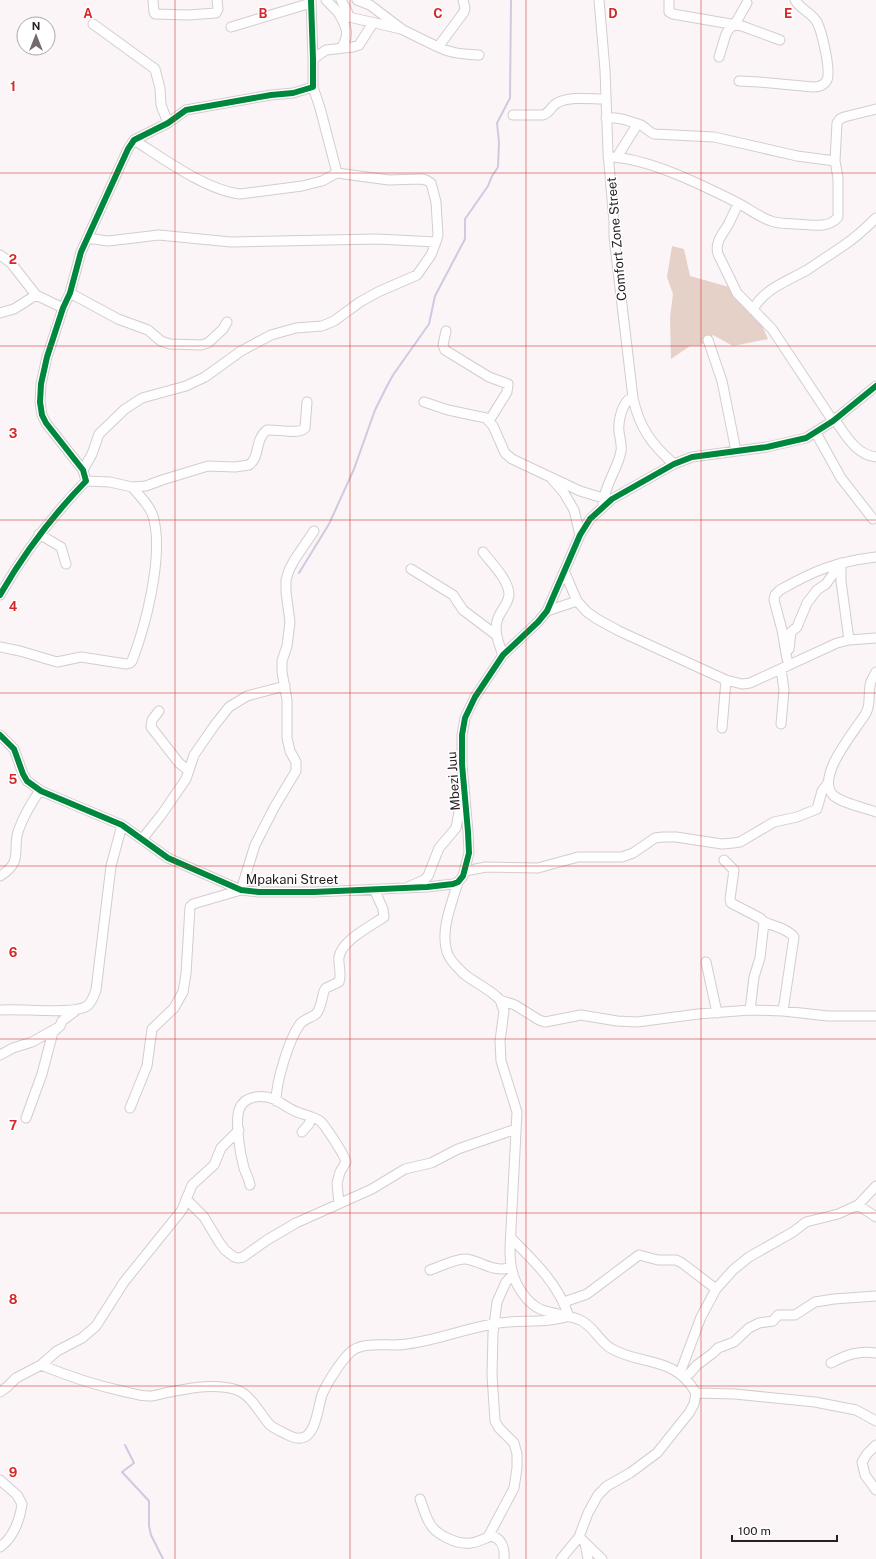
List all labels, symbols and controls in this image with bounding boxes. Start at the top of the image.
text: A [83,6,93,21]
text: B [259,6,268,21]
text: C [433,6,443,21]
text: D [608,6,618,21]
text: E [784,6,792,21]
north arrow [16,16,56,56]
text: N [32,20,40,32]
text: 1 [10,79,16,94]
street label: Comfort Zone Street [604,176,629,301]
text: 2 [9,252,17,267]
text: 3 [9,426,18,441]
text: 4 [9,599,18,614]
street label: Mbezi Juu [444,751,463,811]
text: 5 [9,772,18,787]
street label: Mpakani Street [246,872,338,887]
text: 6 [9,945,18,960]
text: 7 [9,1118,17,1133]
text: 8 [9,1292,18,1307]
text: 9 [9,1465,17,1480]
scale bar [732,1517,837,1543]
text: 100 m [738,1524,771,1538]

